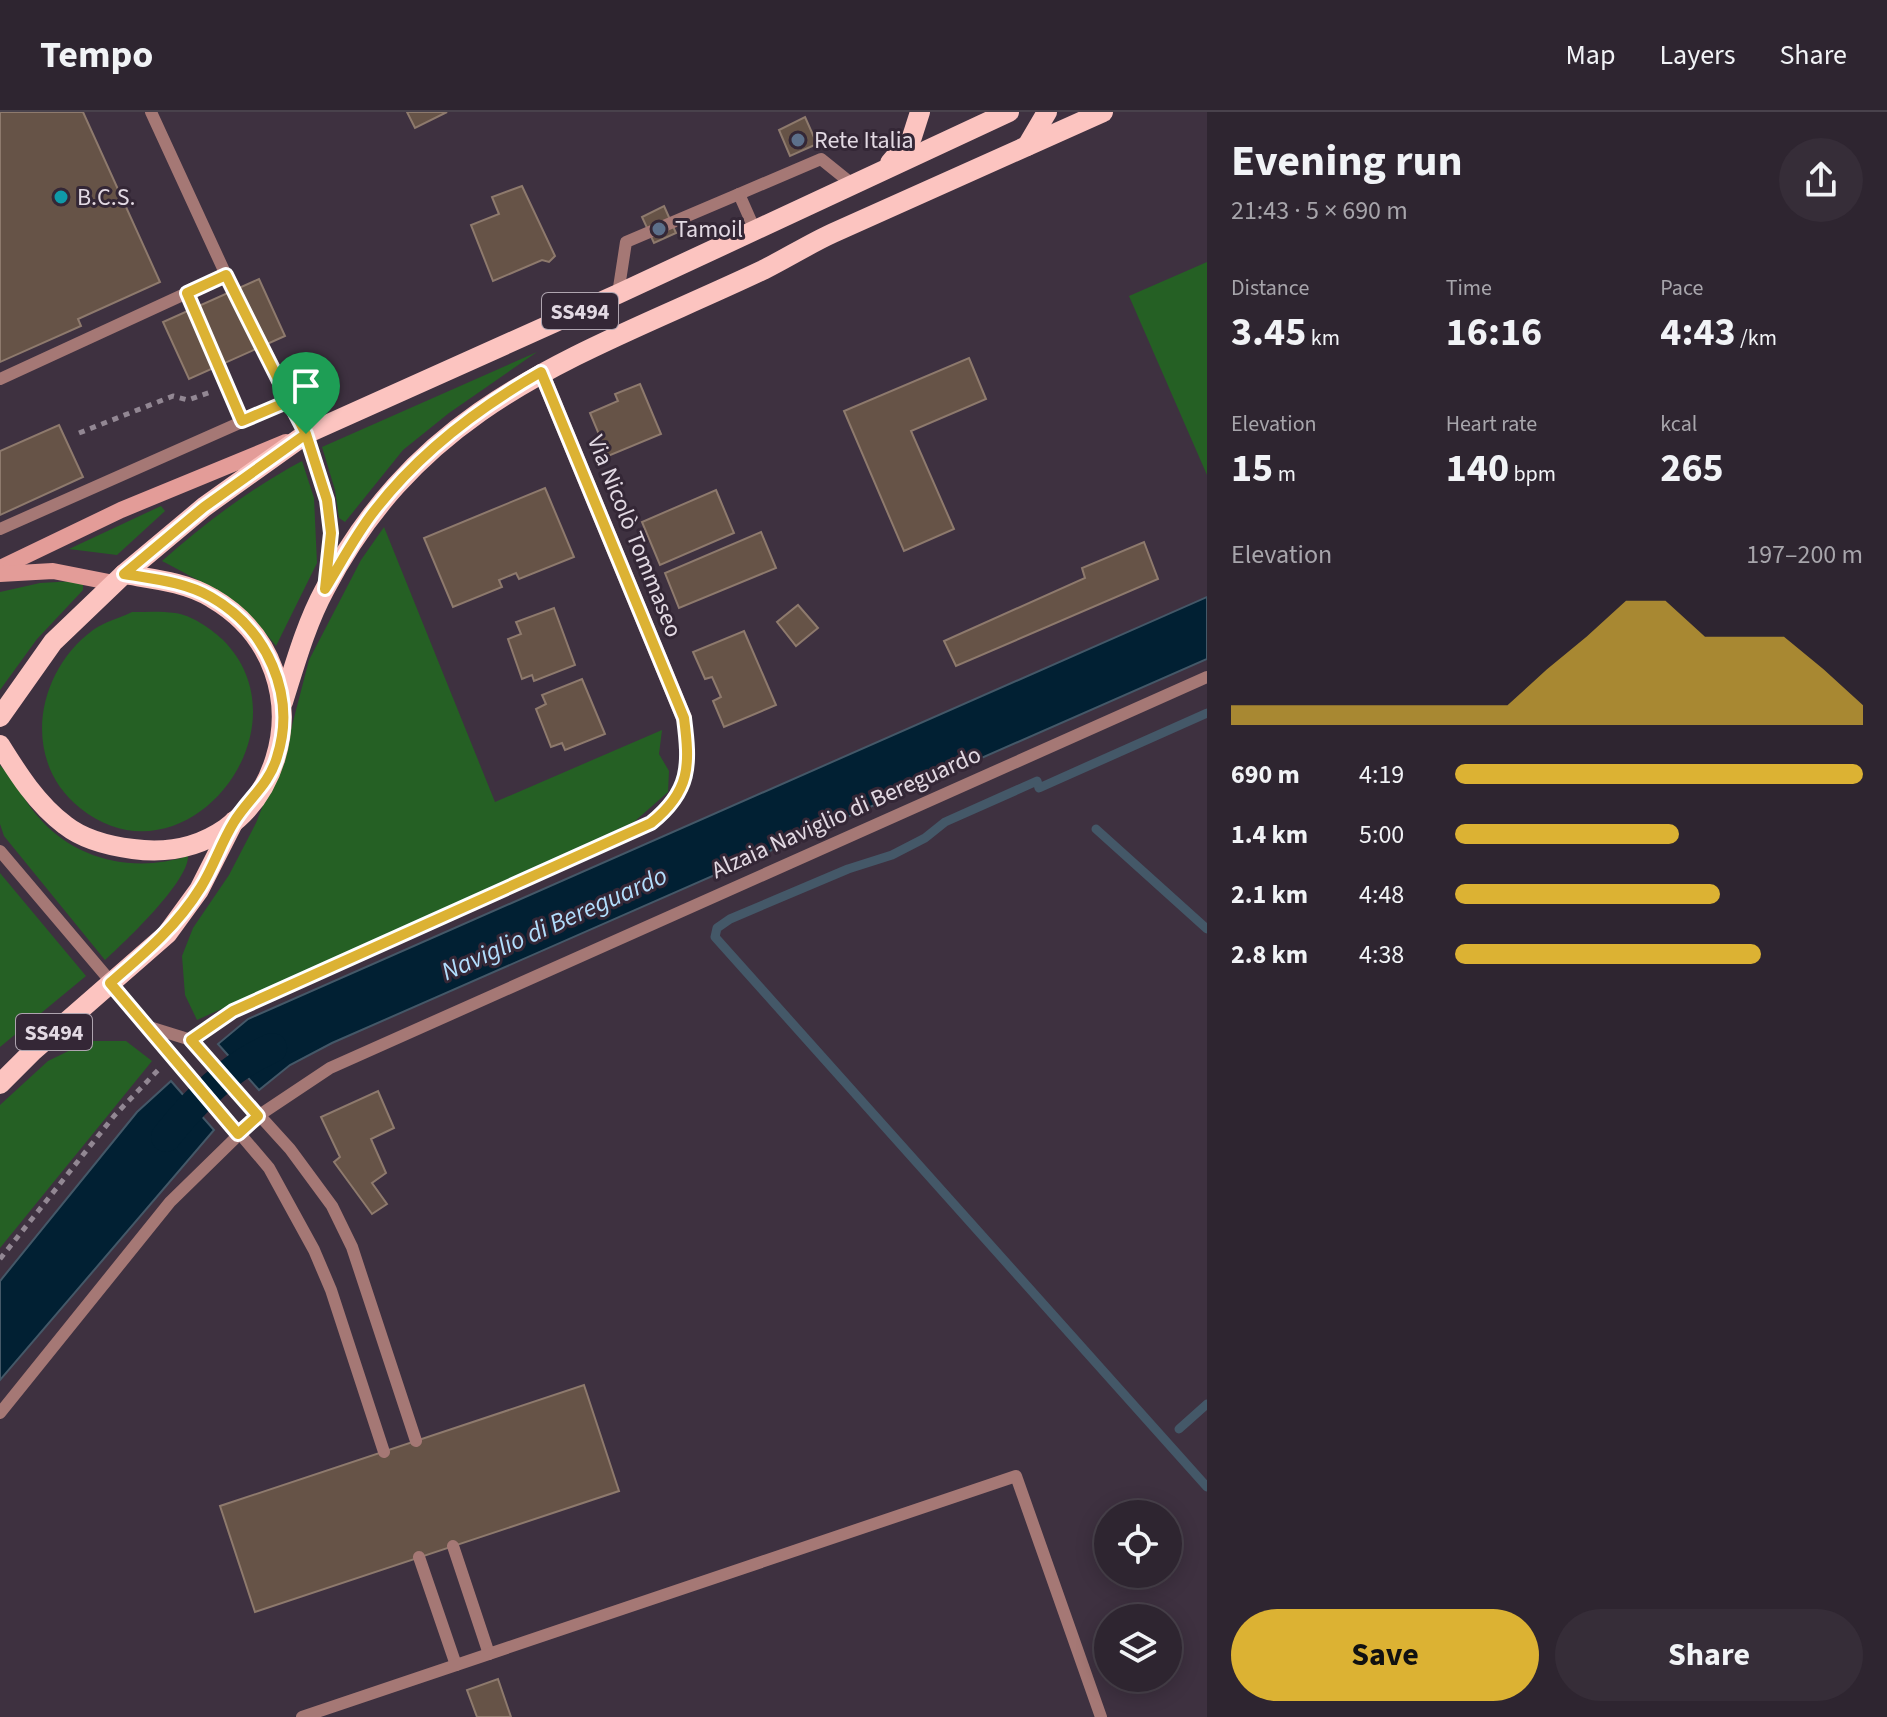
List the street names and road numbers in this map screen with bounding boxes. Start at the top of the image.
road number: SS494 [542,293,618,329]
street label: Via Nicolò Tommaseo [578,430,691,642]
street label: Alzaia Naviglio di Bereguardo [706,737,987,888]
road number: SS494 [16,1014,92,1050]

